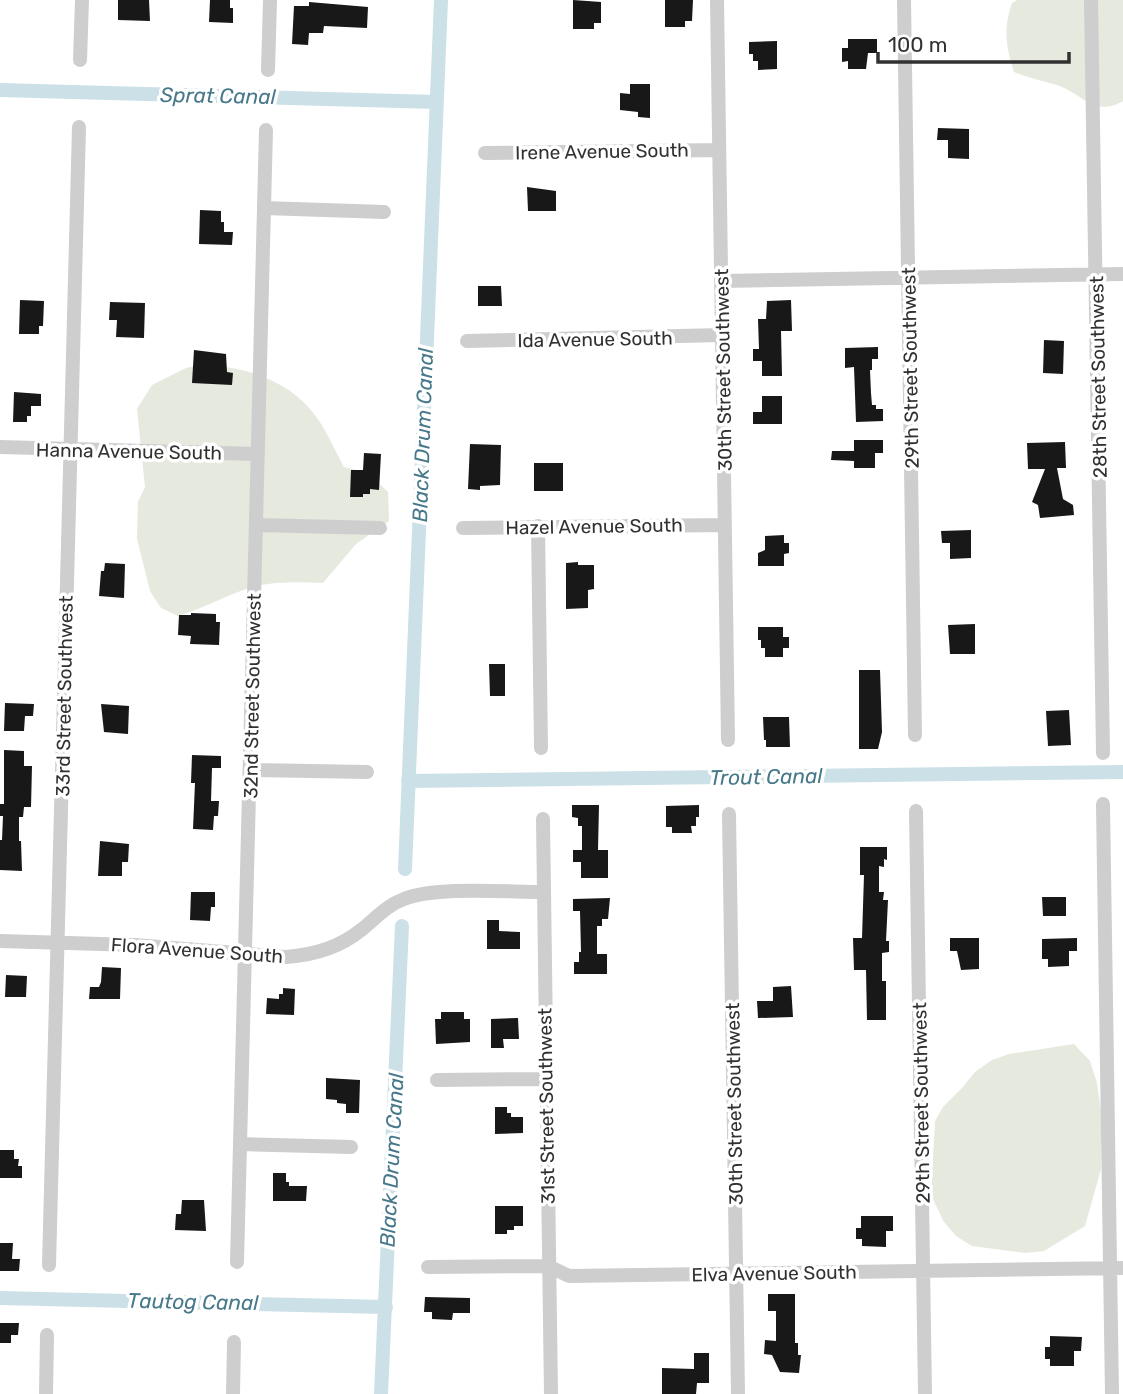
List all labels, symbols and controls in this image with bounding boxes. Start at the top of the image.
scale bar [878,21,1069,65]
text: 100 m [888,32,947,57]
water label: Sprat Canal [160,82,277,109]
street label: Irene Avenue South [515,138,689,165]
street label: 29th Street Southwest [897,267,924,469]
street label: 30th Street Southwest [710,268,737,471]
street label: 28th Street Southwest [1085,275,1112,478]
street label: Ida Avenue South [517,327,673,352]
water label: Black Drum Canal [407,347,438,523]
street label: Hanna Avenue South [36,438,222,465]
street label: Hazel Avenue South [505,513,683,540]
street label: 32nd Street Southwest [239,593,266,799]
street label: 33rd Street Southwest [51,595,78,797]
water label: Trout Canal [709,763,824,790]
street label: Flora Avenue South [110,933,284,968]
street label: 30th Street Southwest [721,1002,748,1205]
street label: 29th Street Southwest [908,1002,935,1204]
street label: 31st Street Southwest [533,1007,560,1204]
water label: Black Drum Canal [374,1071,409,1248]
street label: Elva Avenue South [691,1261,857,1286]
water label: Tautog Canal [127,1288,260,1315]

